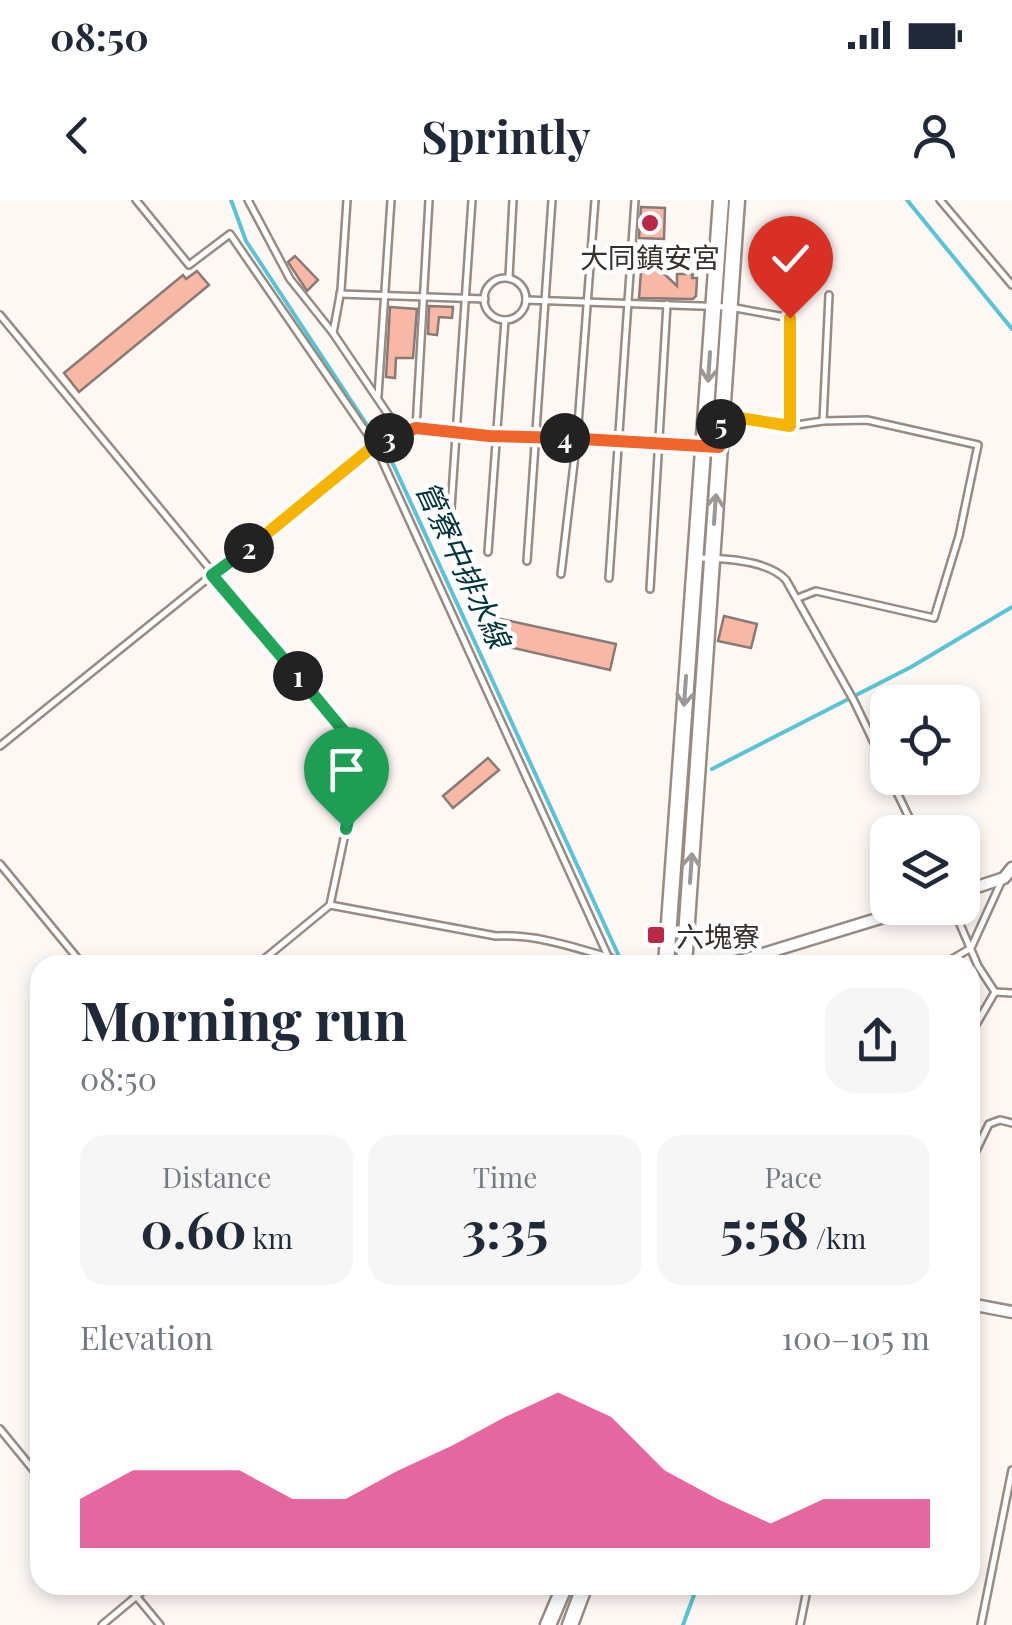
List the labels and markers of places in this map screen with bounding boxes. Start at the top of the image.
marker: 大同鎮安宮 [639,212,661,234]
pin [748,216,833,319]
place label: 大同鎮安宮 [580,238,720,275]
pin: 5 [696,399,746,449]
pin: 3 [364,413,414,463]
pin: 4 [540,413,590,463]
pin: 2 [224,523,274,573]
pin: 1 [273,651,323,701]
pin [304,727,389,830]
place label: 六塊寮 [676,917,760,954]
marker: 六塊寮 [645,924,667,946]

